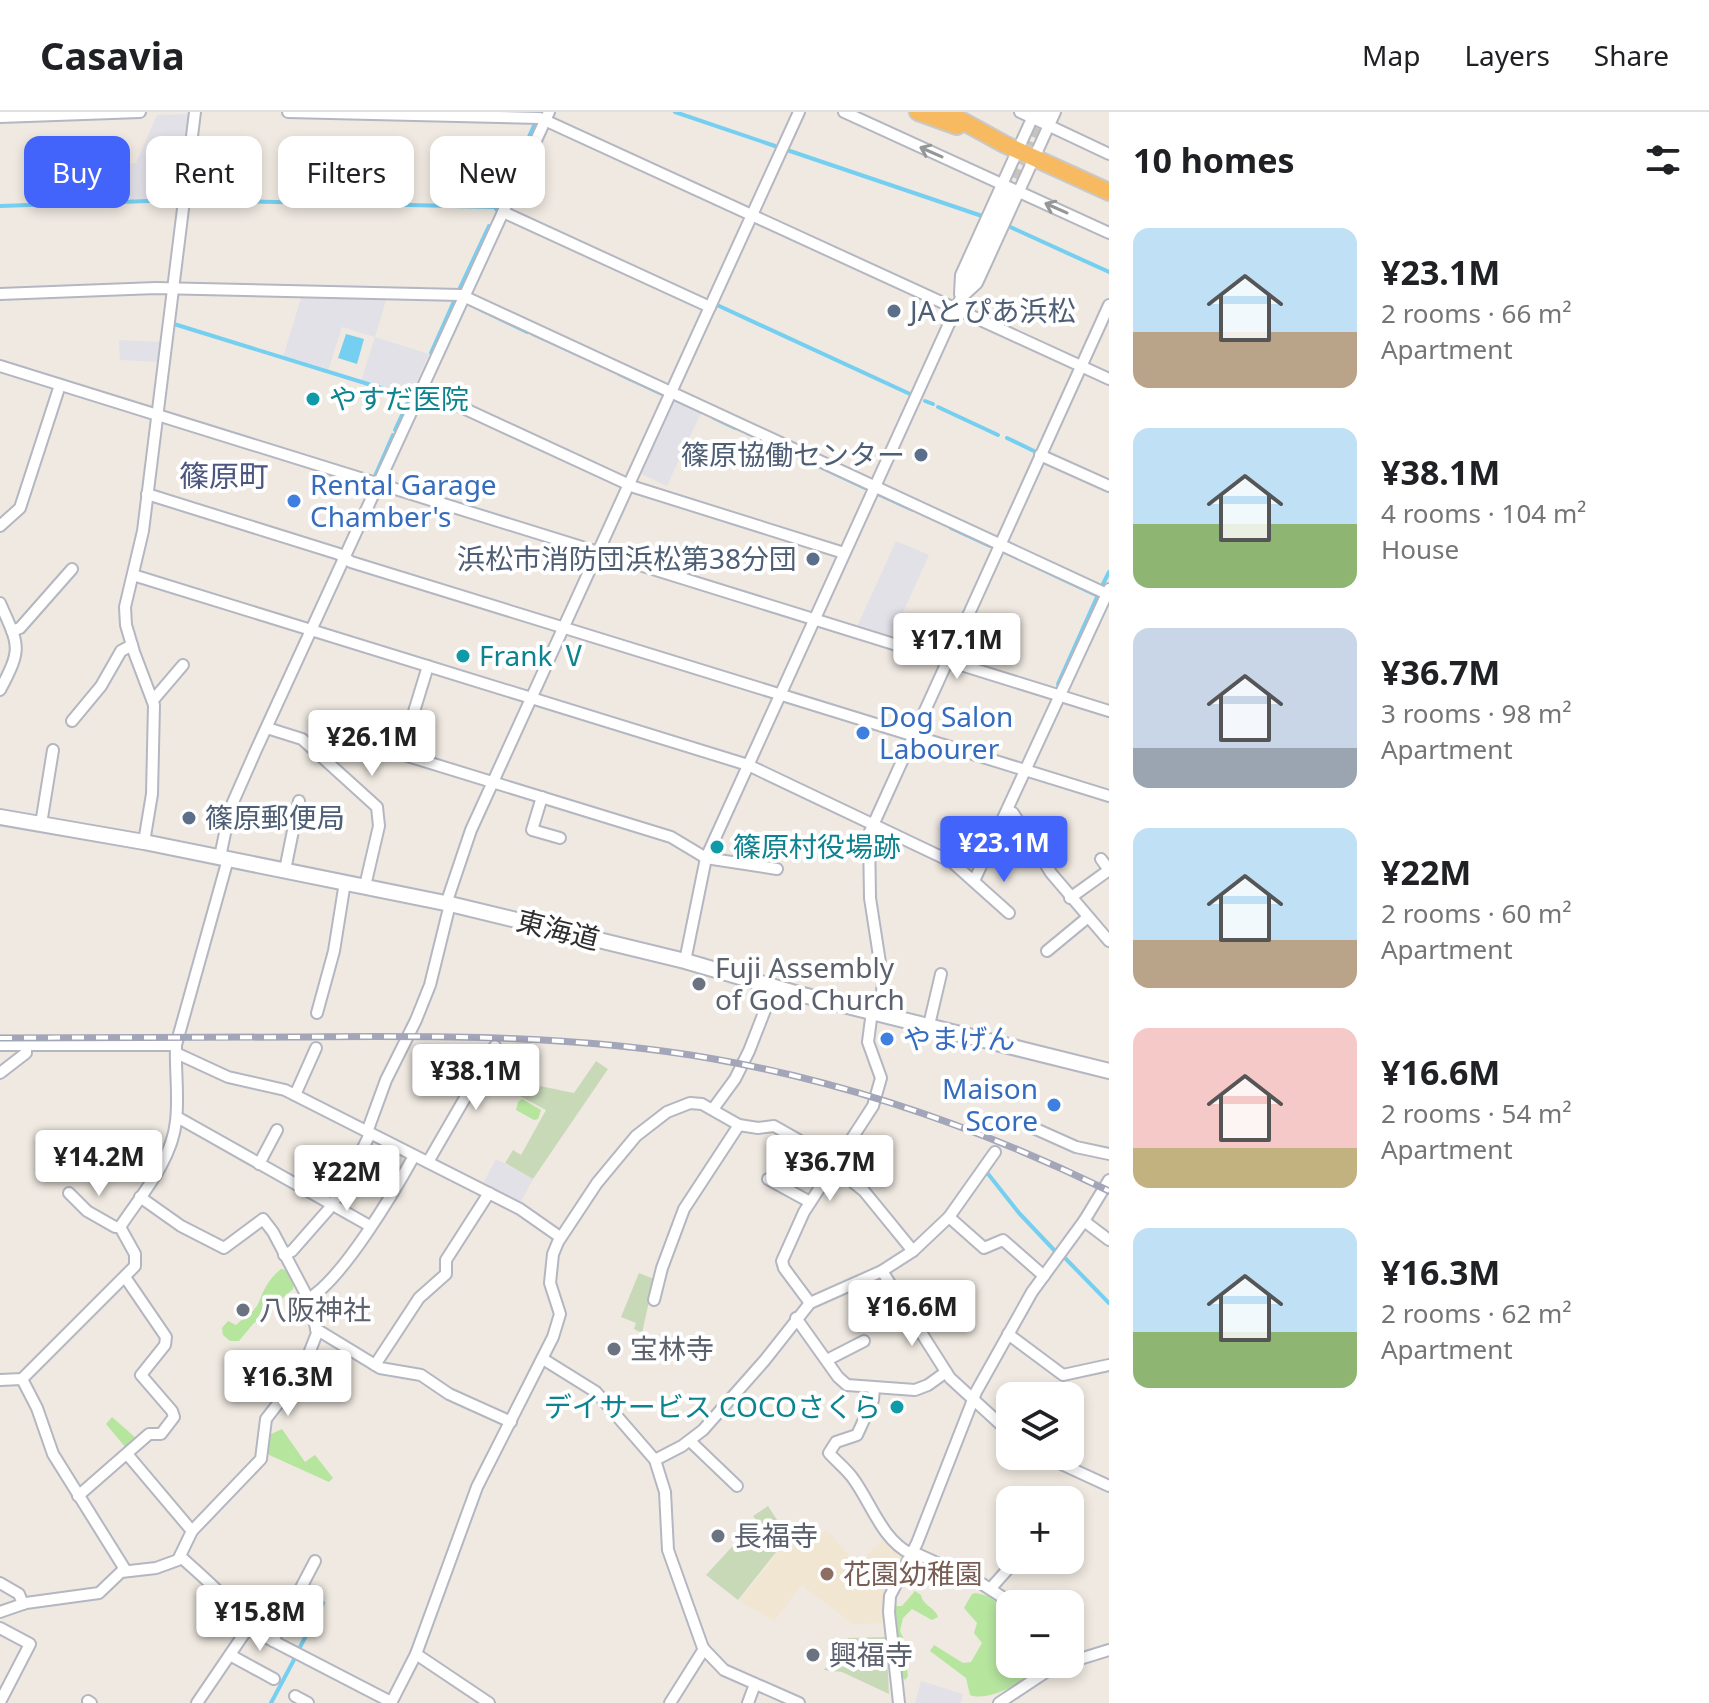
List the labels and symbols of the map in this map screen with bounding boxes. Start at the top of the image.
one-way arrow [919,143,944,158]
one-way arrow [1044,200,1068,215]
place label: JAとぴあ浜松 [907,291,1076,329]
marker: JAとぴあ浜松 [885,302,903,320]
place label: やすだ医院 [329,379,469,417]
marker: やすだ医院 [304,390,322,408]
place label: 篠原協働センター [681,435,905,473]
marker: 篠原協働センター [912,446,930,464]
district label: 篠原町 [179,455,269,496]
place label: Rental Garage Chamber's [310,465,497,535]
marker: Rental Garage Chamber's [285,492,303,510]
place label: 浜松市消防団浜松第38分団 [457,539,797,577]
marker: 浜松市消防団浜松第38分団 [804,550,822,568]
pin: ¥17.1M [892,613,1022,681]
place label: Frank Ⅴ [479,636,588,674]
marker: Frank Ⅴ [454,647,472,665]
place label: Dog Salon Labourer [879,697,1013,767]
pin: ¥26.1M [307,710,437,778]
marker: Dog Salon Labourer [854,724,872,742]
place label: 篠原郵便局 [205,798,345,836]
marker: 篠原郵便局 [180,809,198,827]
pin: ¥23.1M [939,816,1069,884]
place label: 篠原村役場跡 [733,827,901,865]
marker: 篠原村役場跡 [708,838,726,856]
street label: 東海道 [513,900,604,958]
place label: Fuji Assembly of God Church [715,948,905,1018]
marker: Fuji Assembly of God Church [690,975,708,993]
place label: やまげん [903,1019,1015,1057]
marker: やまげん [878,1030,896,1048]
pin: ¥38.1M [411,1044,541,1112]
place label: Maison Score [942,1069,1038,1139]
marker: Maison Score [1045,1096,1063,1114]
pin: ¥14.2M [34,1130,164,1198]
pin: ¥36.7M [765,1135,895,1203]
pin: ¥22M [300,1145,394,1213]
pin: ¥16.6M [847,1280,977,1348]
place label: 八阪神社 [259,1290,371,1328]
marker: 八阪神社 [234,1301,252,1319]
place label: 宝林寺 [630,1329,714,1367]
marker: 宝林寺 [605,1340,623,1358]
pin: ¥16.3M [223,1350,353,1418]
place label: デイサービス COCOさくら [544,1387,881,1425]
marker: デイサービス COCOさくら [888,1398,906,1416]
place label: 長福寺 [734,1516,818,1554]
marker: 長福寺 [709,1527,727,1545]
place label: 花園幼稚園 [843,1554,983,1592]
marker: 花園幼稚園 [818,1565,836,1583]
pin: ¥15.8M [195,1585,325,1653]
place label: 興福寺 [829,1635,913,1673]
marker: 興福寺 [804,1646,822,1664]

